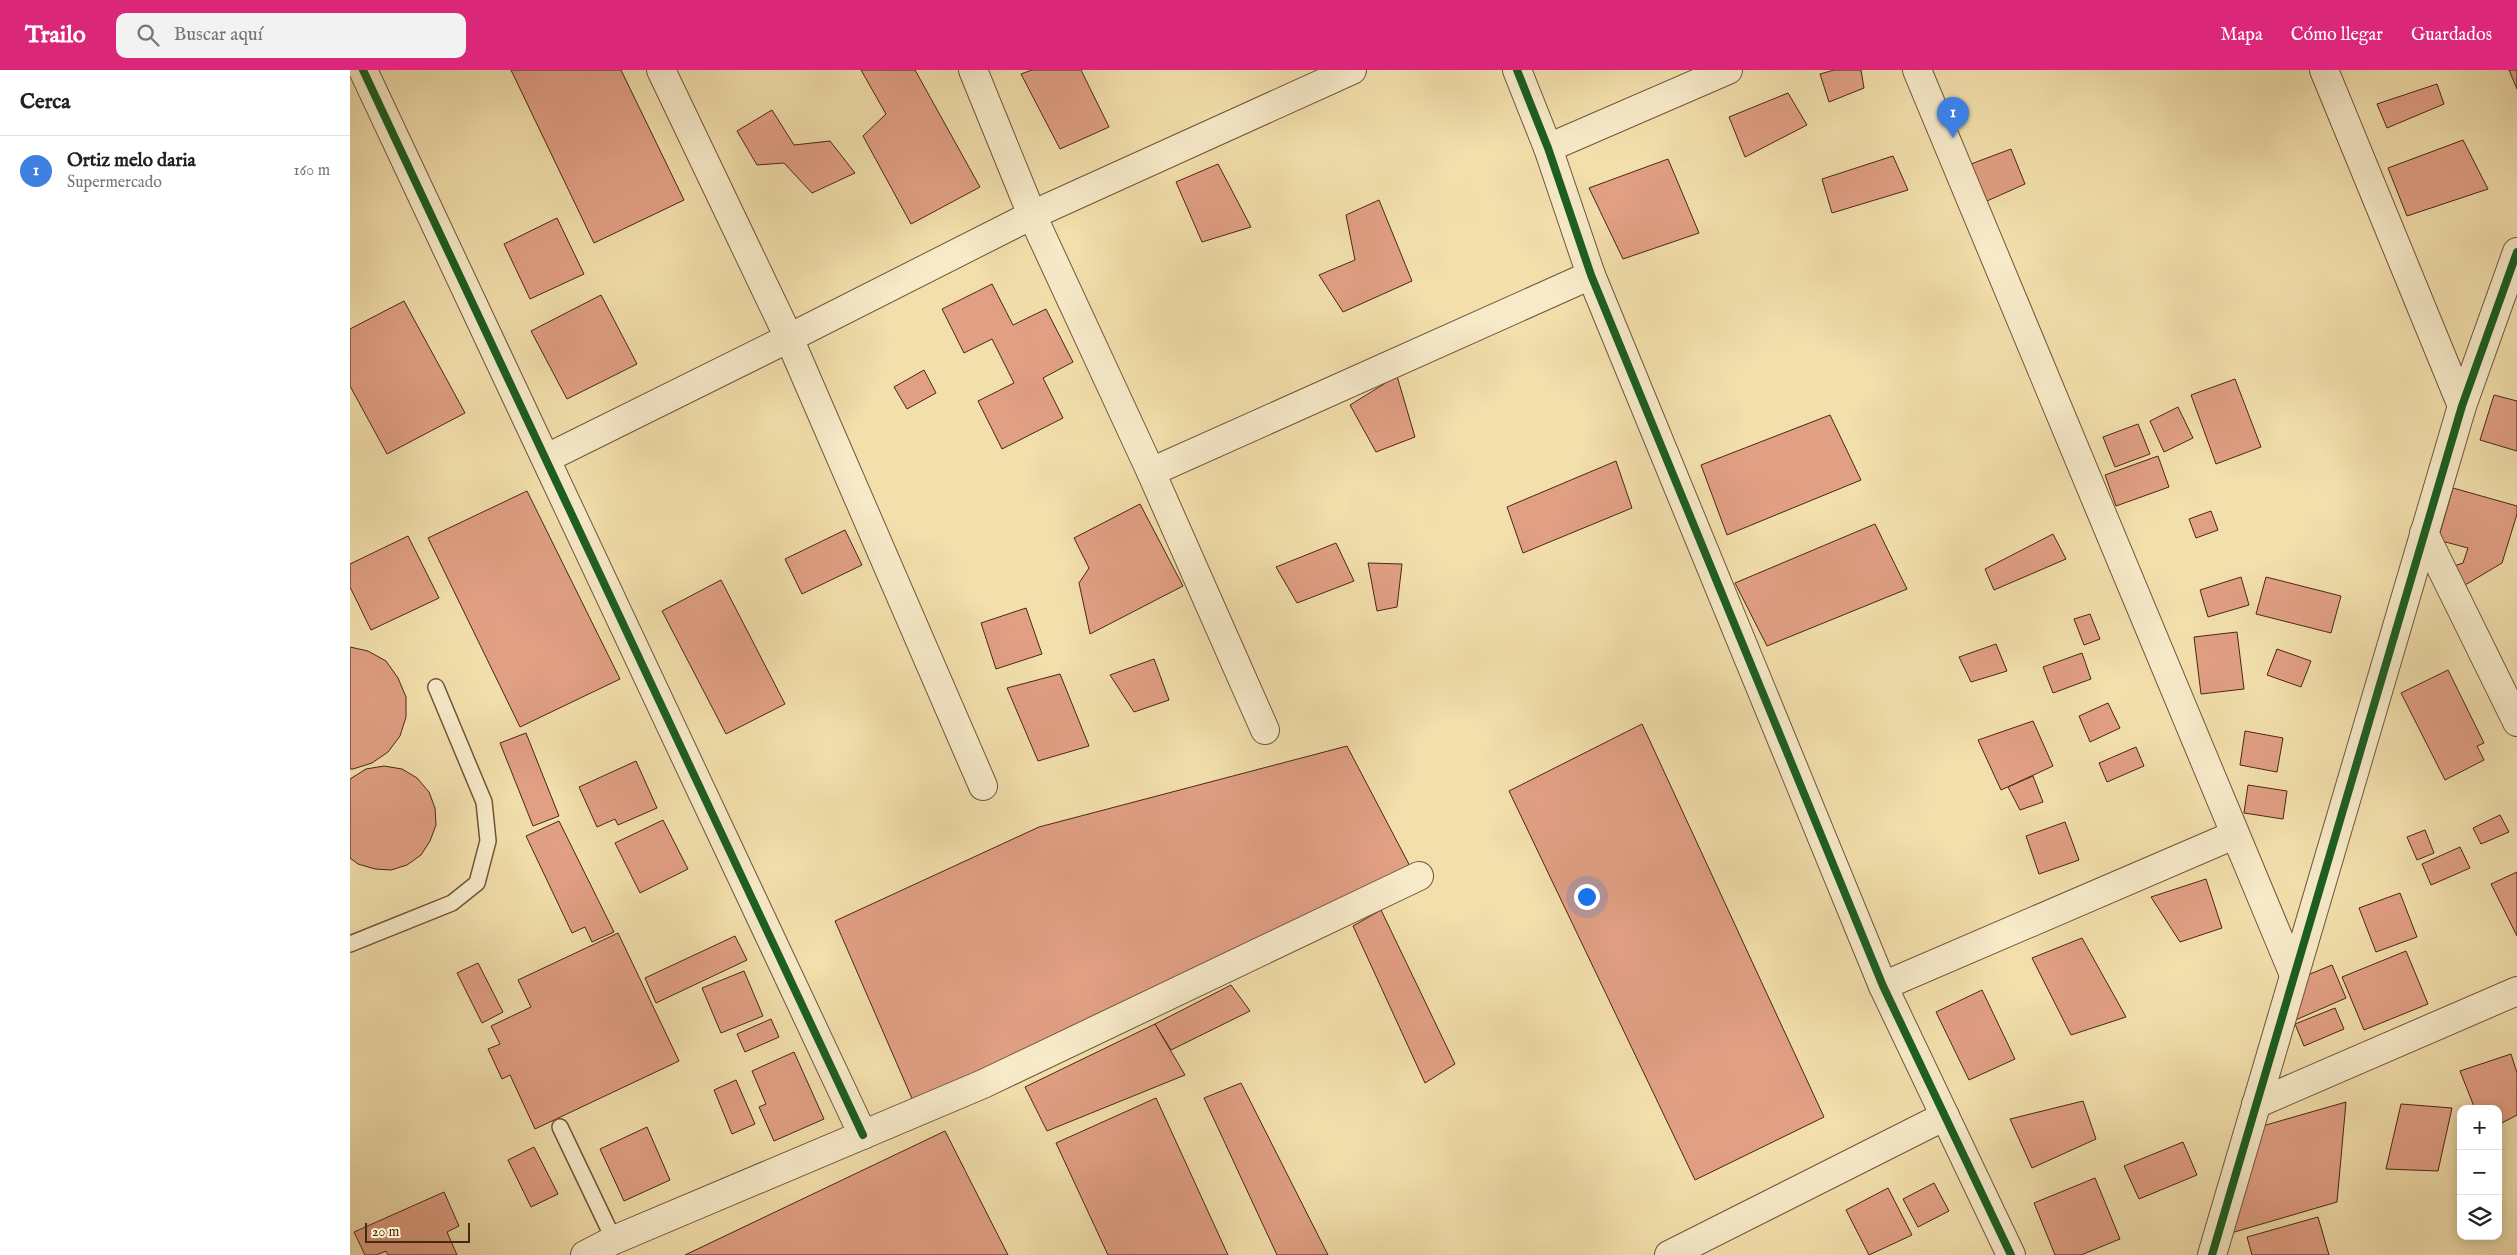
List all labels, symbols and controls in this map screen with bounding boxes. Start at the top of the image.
search box [116,13,466,58]
text: Trailo [25,20,86,51]
icon: search [134,21,162,49]
text: Buscar aquí [174,23,263,47]
text: Mapa [2220,24,2263,47]
text: Cómo llegar [2291,24,2383,47]
text: Guardados [2411,24,2492,47]
text: Cerca [20,89,70,116]
pin: 1 [1937,97,1969,138]
text: Ortiz melo daria [67,149,196,173]
text: 1 [33,161,39,181]
text: 160 m [294,161,330,181]
text: Supermercado [67,173,162,193]
your location [1574,884,1600,910]
map controls [2457,1105,2502,1240]
button: + [2457,1105,2502,1150]
button: − [2457,1150,2502,1195]
button: layers [2457,1195,2502,1240]
scale bar [365,1220,470,1243]
text: 20 m [372,1223,399,1241]

